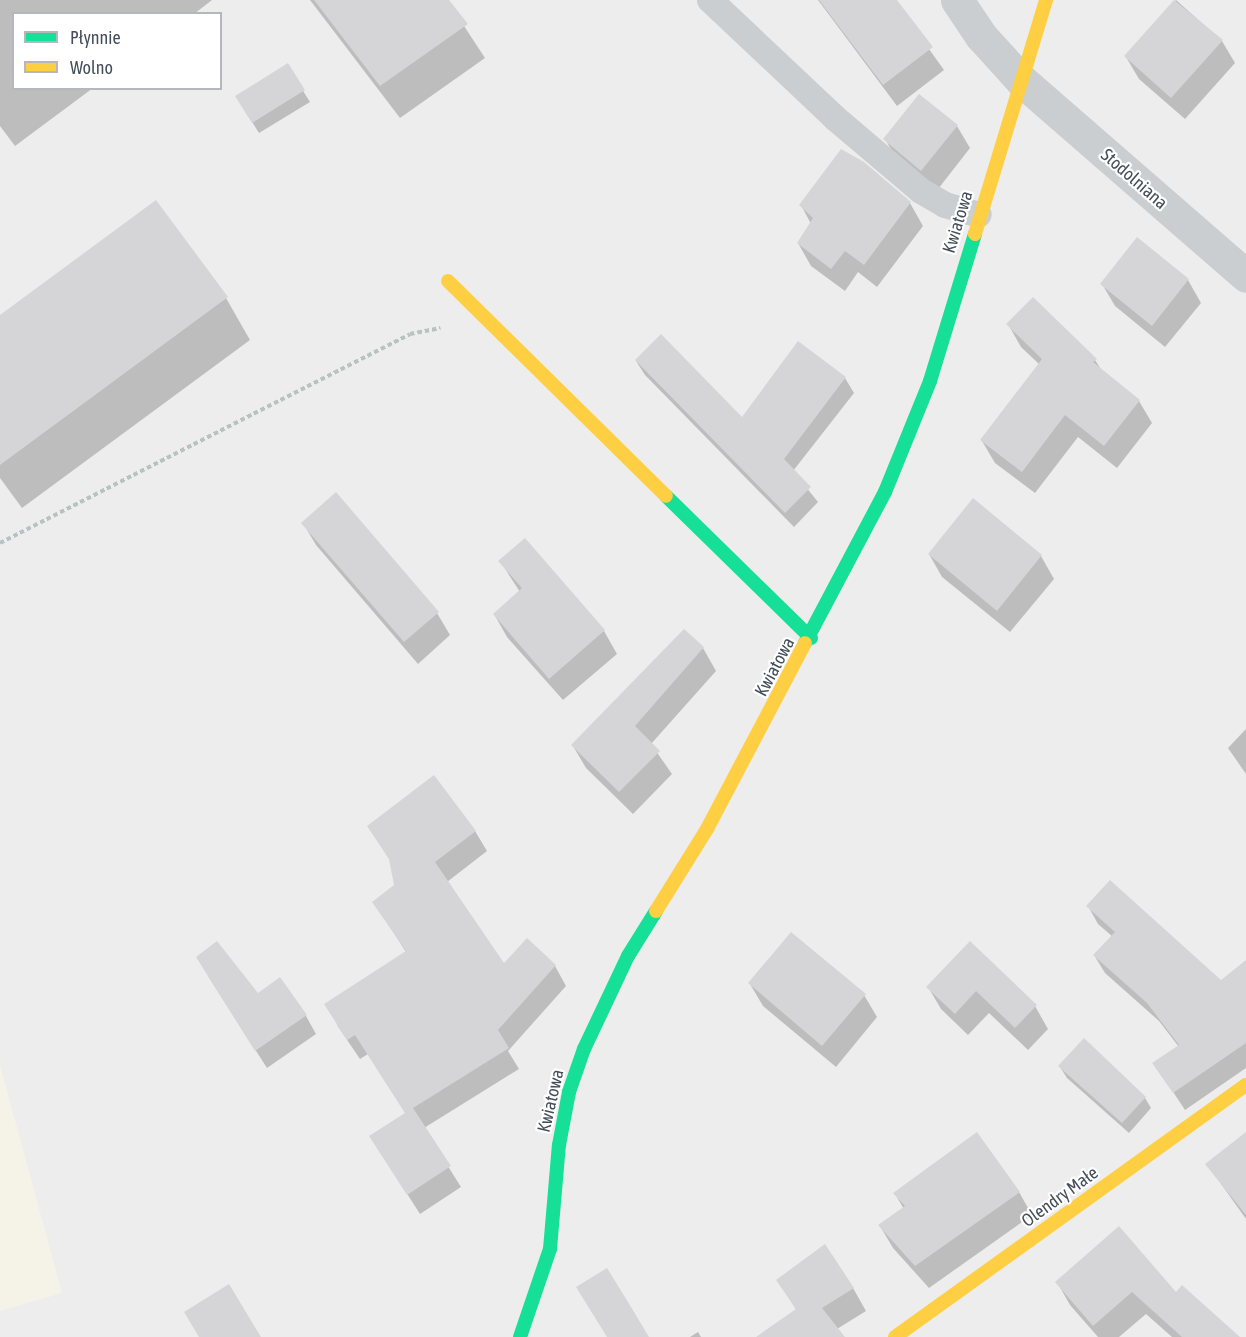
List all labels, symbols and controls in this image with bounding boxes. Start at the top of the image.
legend [12,12,222,90]
text: Płynnie [70,27,121,48]
text: Wolno [70,57,113,78]
street label: Stodolniana [1096,144,1172,214]
street label: Kwiatowa [938,188,978,256]
street label: Kwiatowa [750,634,800,700]
street label: Kwiatowa [533,1068,569,1134]
street label: Olendry Małe [1018,1162,1102,1232]

